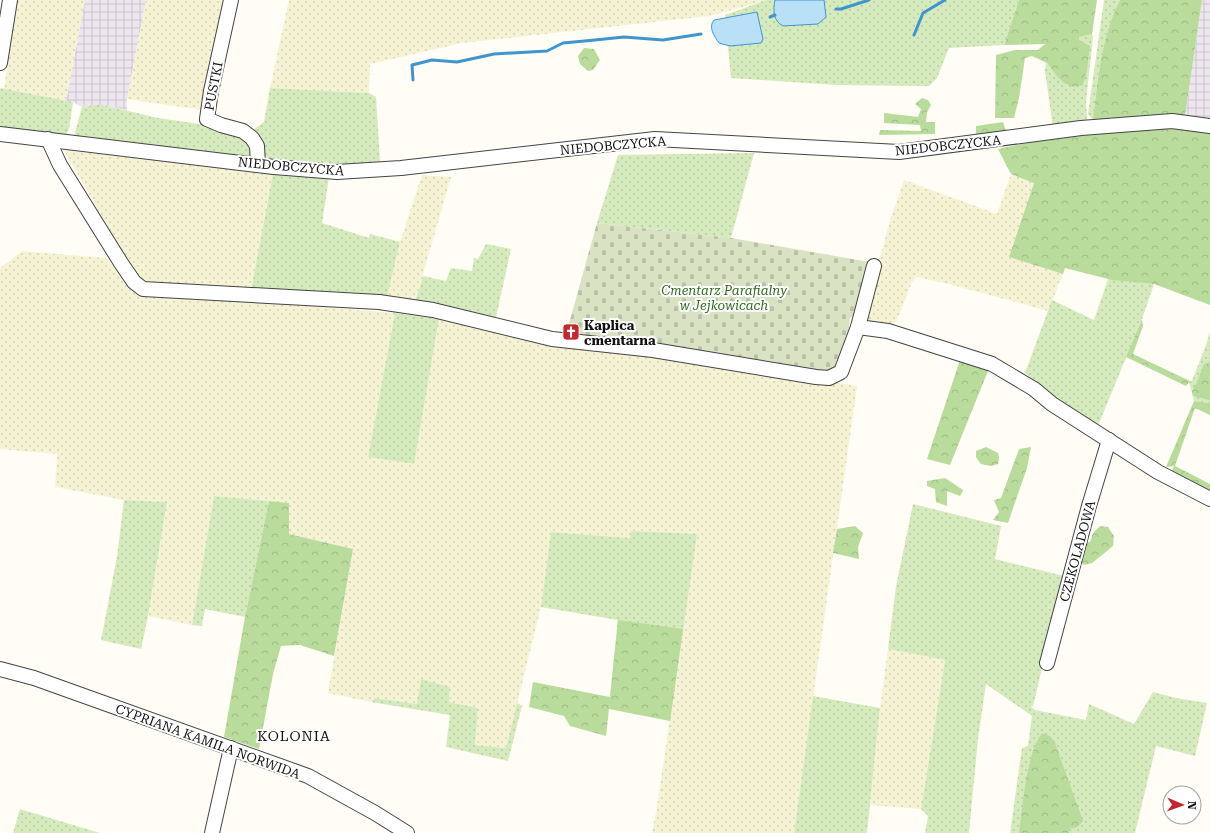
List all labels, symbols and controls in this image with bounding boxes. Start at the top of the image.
street label: PUSTKI [201,60,226,112]
street label: NIEDOBCZYCKA [894,132,1002,159]
street label: NIEDOBCZYCKA [559,133,667,158]
street label: NIEDOBCZYCKA [237,154,345,179]
park label: Cmentarz Parafialny w Jejkowicach [661,283,787,313]
place label: Kaplica cmentarna [584,318,656,348]
church icon: Kaplica cmentarna [561,322,581,342]
street label: CZEKOLADOWA [1057,499,1098,603]
street label: CYPRIANA KAMILA NORWIDA [114,701,302,782]
district label: KOLONIA [257,728,331,744]
north arrow [1162,785,1202,825]
text: N [1185,801,1198,810]

